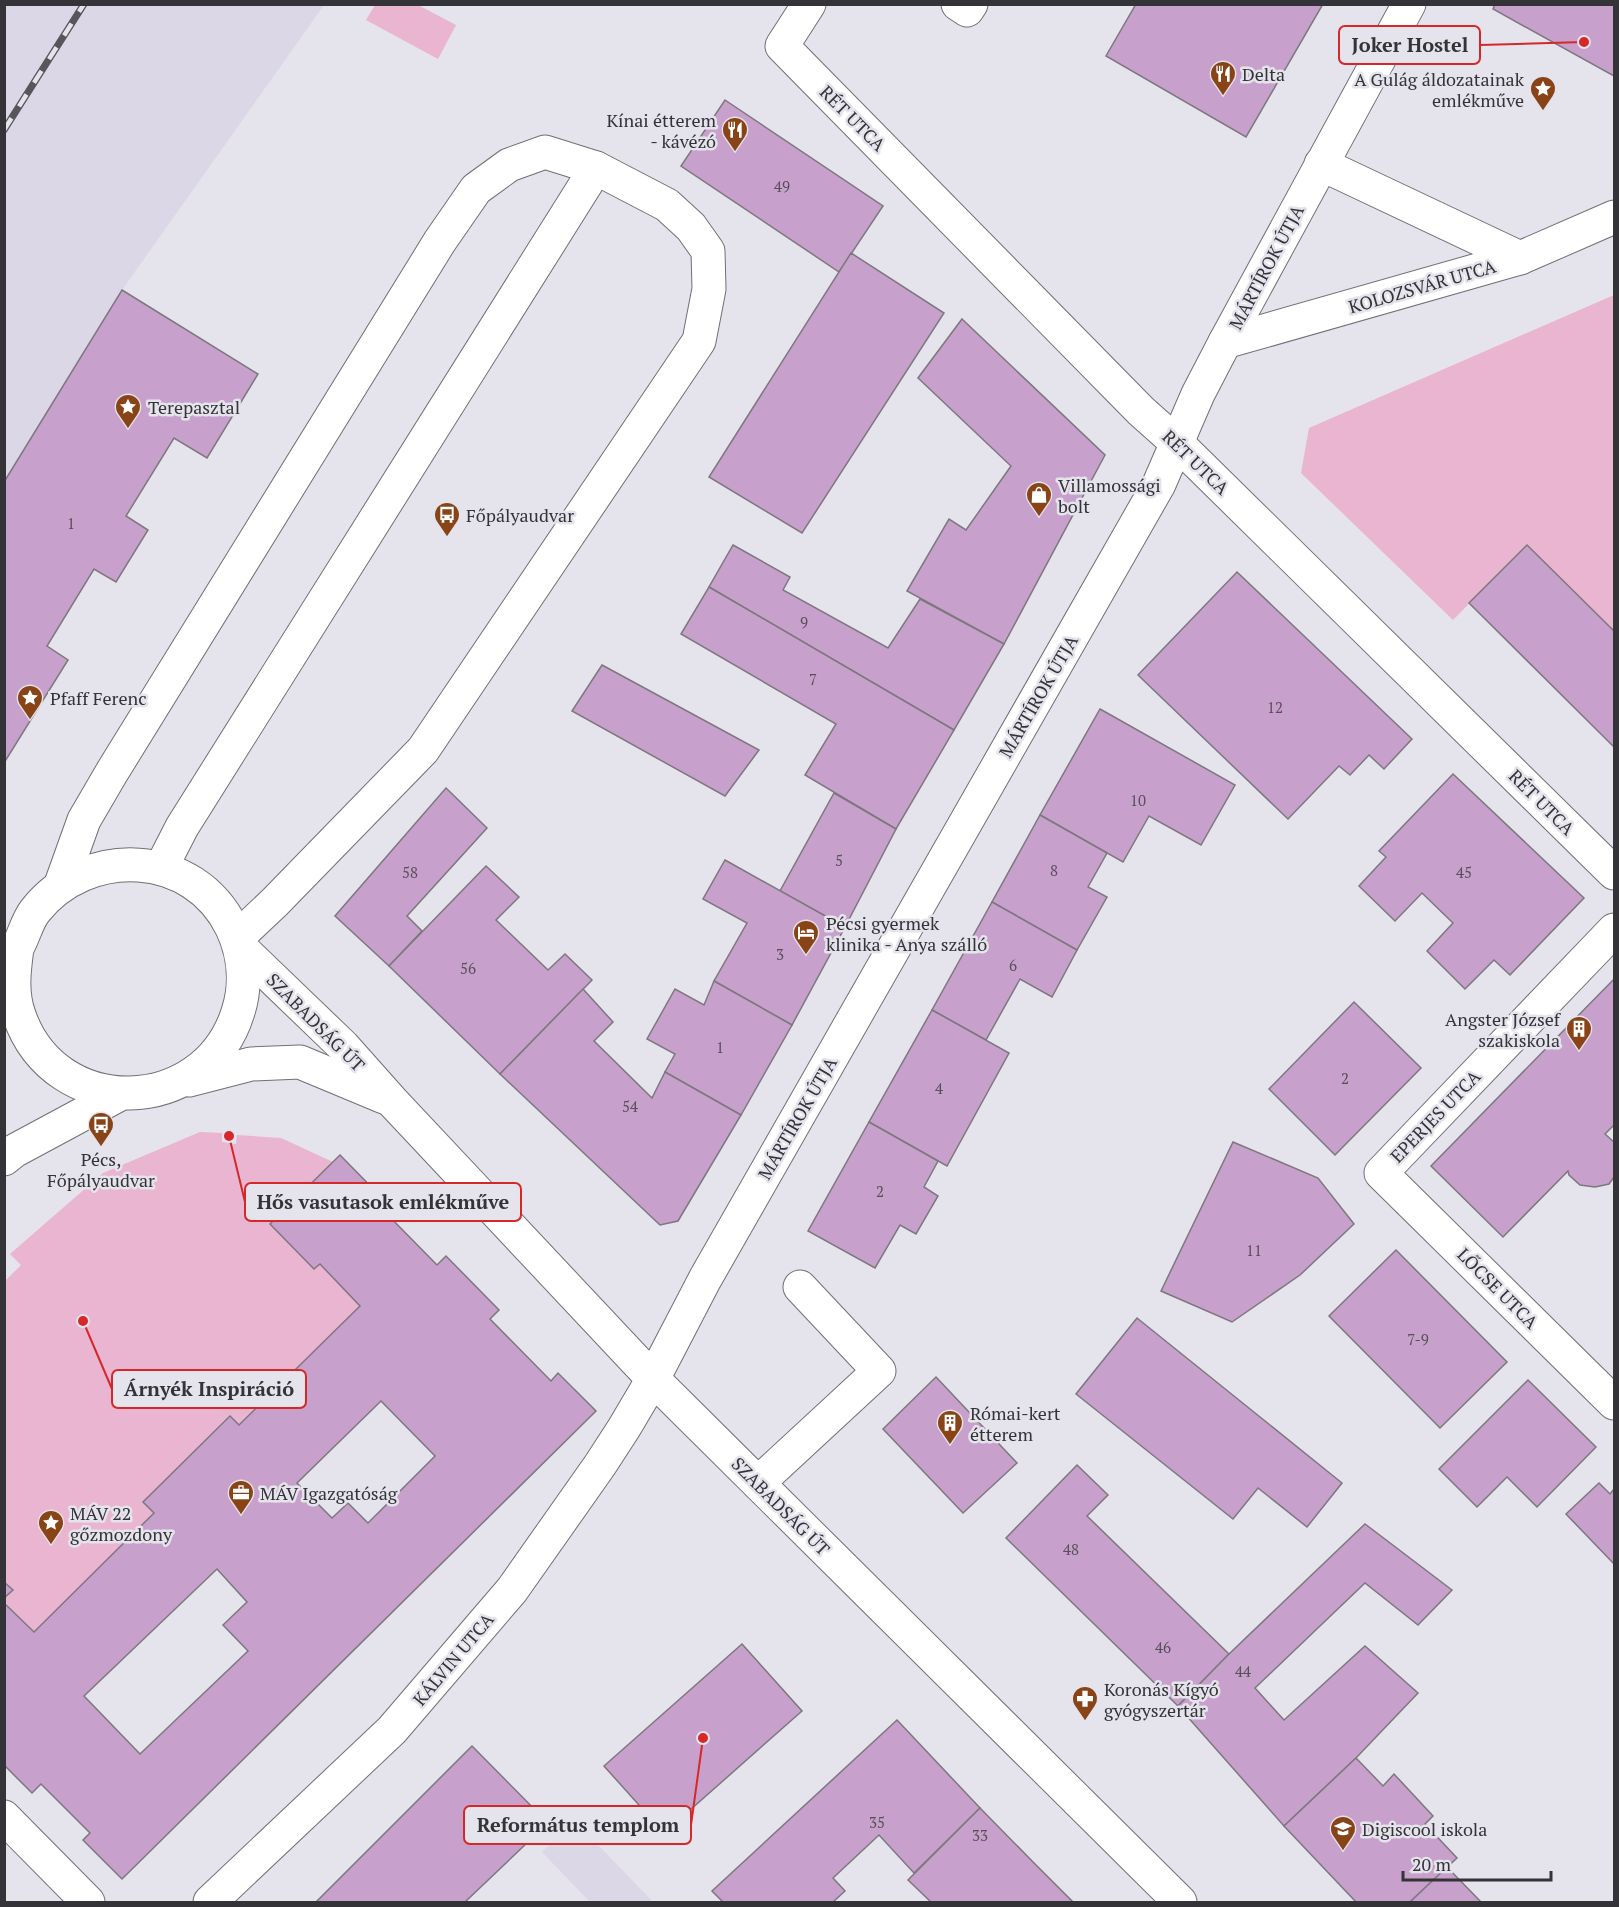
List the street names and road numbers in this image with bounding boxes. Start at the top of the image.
street label: RÉT UTCA [815,80,892,157]
street label: MÁRTÍROK ÚTJA [1223,200,1309,334]
street label: KOLOZSVÁR UTCA [1346,253,1499,319]
street label: RÉT UTCA [1158,424,1235,500]
street label: MÁRTÍROK ÚTJA [993,630,1083,762]
street label: RÉT UTCA [1504,764,1581,841]
street label: SZABADSÁG ÚT [262,968,370,1076]
street label: MÁRTÍROK ÚTJA [752,1052,842,1184]
street label: EPERJES UTCA [1385,1064,1486,1168]
street label: LŐCSE UTCA [1452,1242,1544,1334]
street label: SZABADSÁG ÚT [727,1452,835,1560]
street label: KÁLVIN UTCA [407,1607,499,1710]

